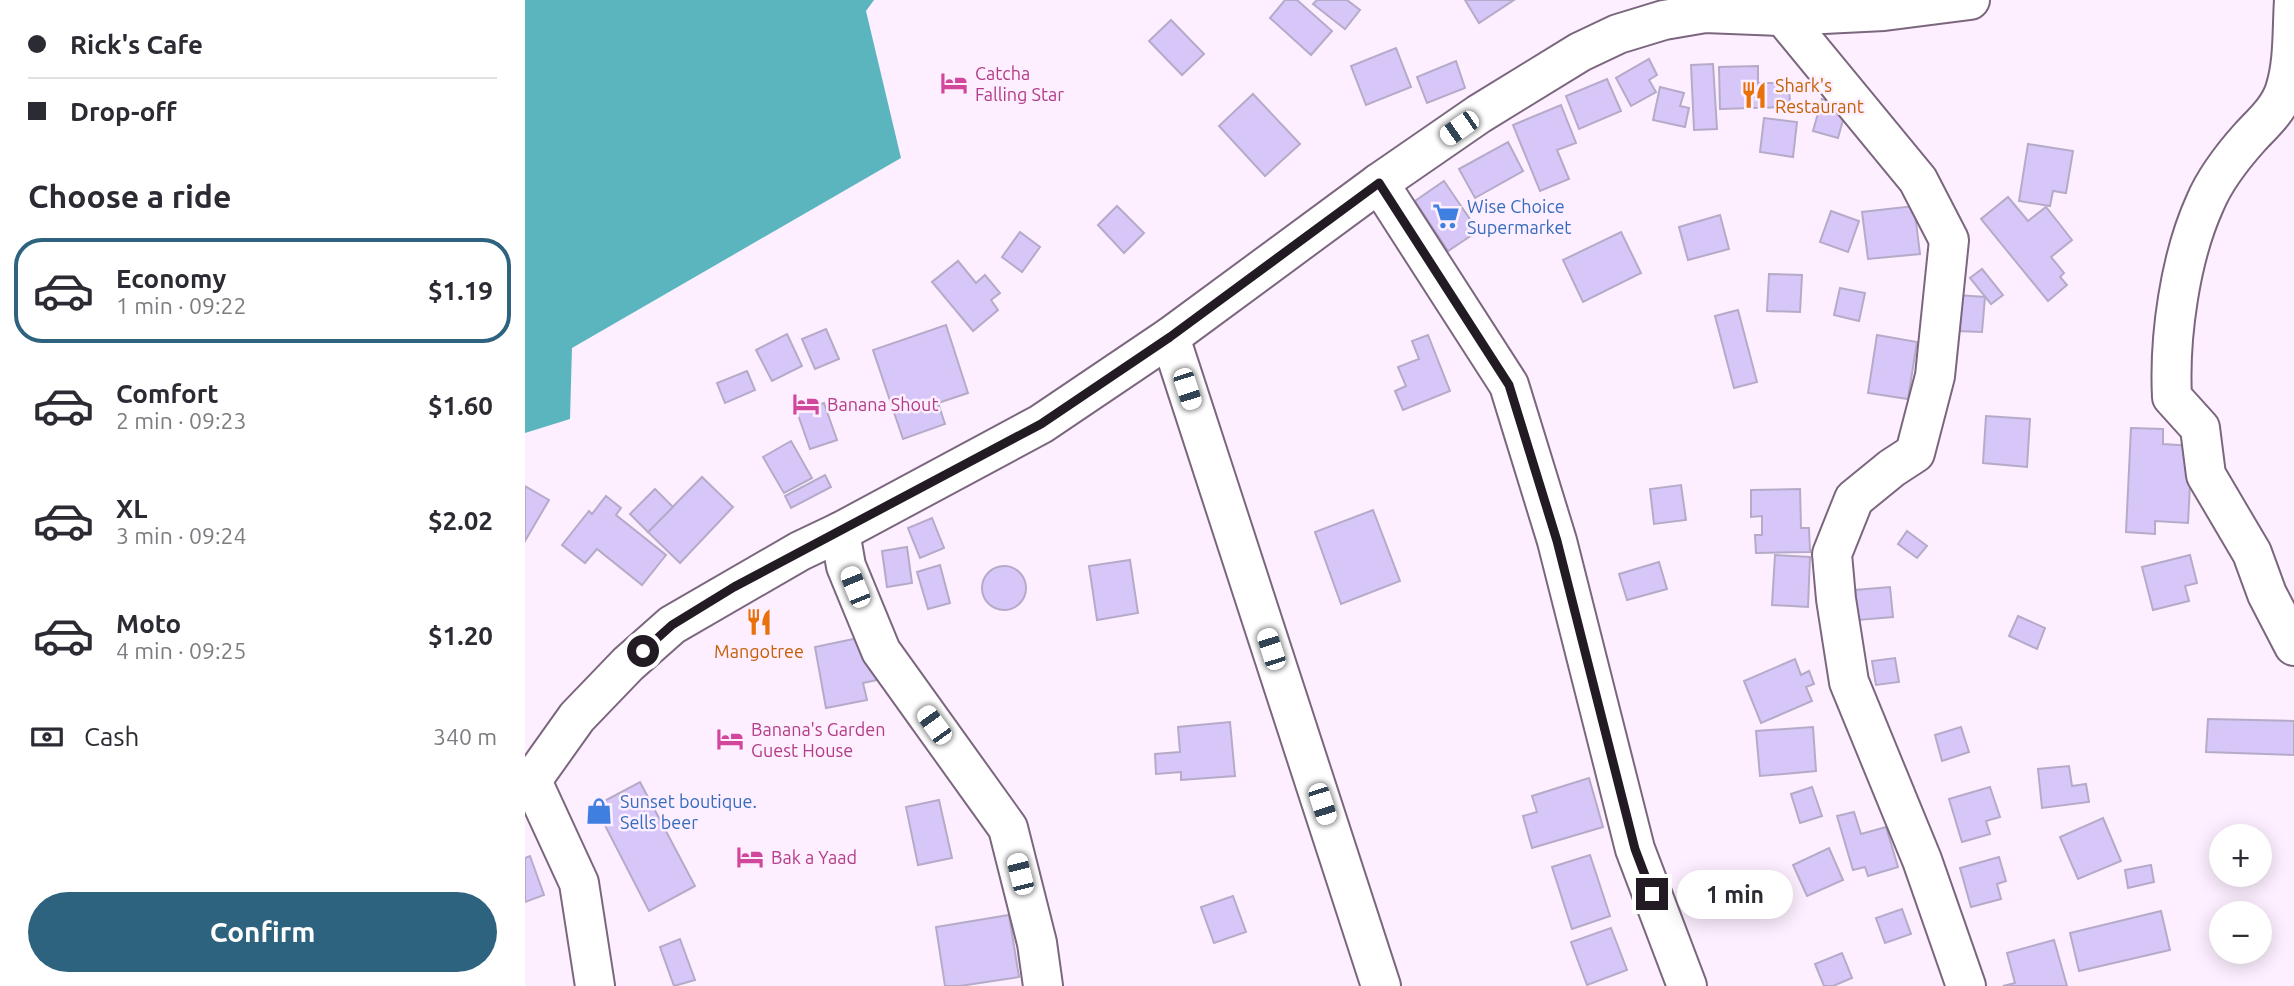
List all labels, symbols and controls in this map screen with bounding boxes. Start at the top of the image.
text: Rick's Cafe [70,30,203,59]
place label: Catcha Falling Star [975,63,1064,104]
hotel icon: Catcha Falling Star [939,68,969,98]
place label: Shark's Restaurant [1775,75,1864,116]
restaurant icon: Shark's Restaurant [1739,80,1769,110]
text: Drop-off [70,97,177,126]
car [1436,107,1483,149]
text: Choose a ride [28,178,231,214]
place label: Wise Choice Supermarket [1467,196,1571,237]
supermarket icon: Wise Choice Supermarket [1431,201,1461,231]
icon: car [32,259,95,322]
text: Economy [116,264,226,293]
text: $1.19 [428,276,493,305]
text: 1 min · 09:22 [116,293,247,318]
car [1171,366,1204,412]
icon: car [32,374,95,437]
text: Comfort [116,379,219,408]
hotel icon: Banana Shout [791,389,821,419]
text: $1.60 [428,391,493,420]
place label: Banana Shout [827,394,938,414]
text: 2 min · 09:23 [116,408,247,433]
icon: car [32,489,95,552]
text: XL [116,494,147,523]
text: $2.02 [428,506,493,535]
text: 3 min · 09:24 [116,523,247,548]
car [838,564,873,610]
icon: car [32,604,95,667]
restaurant icon: Mangotree [744,607,774,637]
text: Moto [116,609,181,638]
text: $1.20 [428,621,493,650]
car [1255,626,1288,672]
route start [627,635,659,667]
text: 4 min · 09:25 [116,638,247,663]
place label: Mangotree [714,641,804,661]
car [914,702,955,748]
icon: cash [28,718,66,756]
place label: Banana's Garden Guest House [751,719,885,760]
text: Cash [84,722,139,751]
text: 340 m [433,724,497,749]
hotel icon: Banana's Garden Guest House [715,724,745,754]
car [1306,781,1339,827]
place label: Sunset boutique. Sells beer [620,791,757,832]
shop icon: Sunset boutique. Sells beer [584,796,614,826]
map controls [2209,824,2272,964]
button: + [2209,824,2272,887]
hotel icon: Bak a Yaad [735,842,765,872]
place label: Bak a Yaad [771,847,857,867]
car [1005,851,1036,897]
callout: 1 min [1677,870,1792,918]
route end [1636,878,1668,910]
text: 1 min [1706,882,1764,907]
button: Confirm [28,892,497,972]
button: − [2209,901,2272,964]

